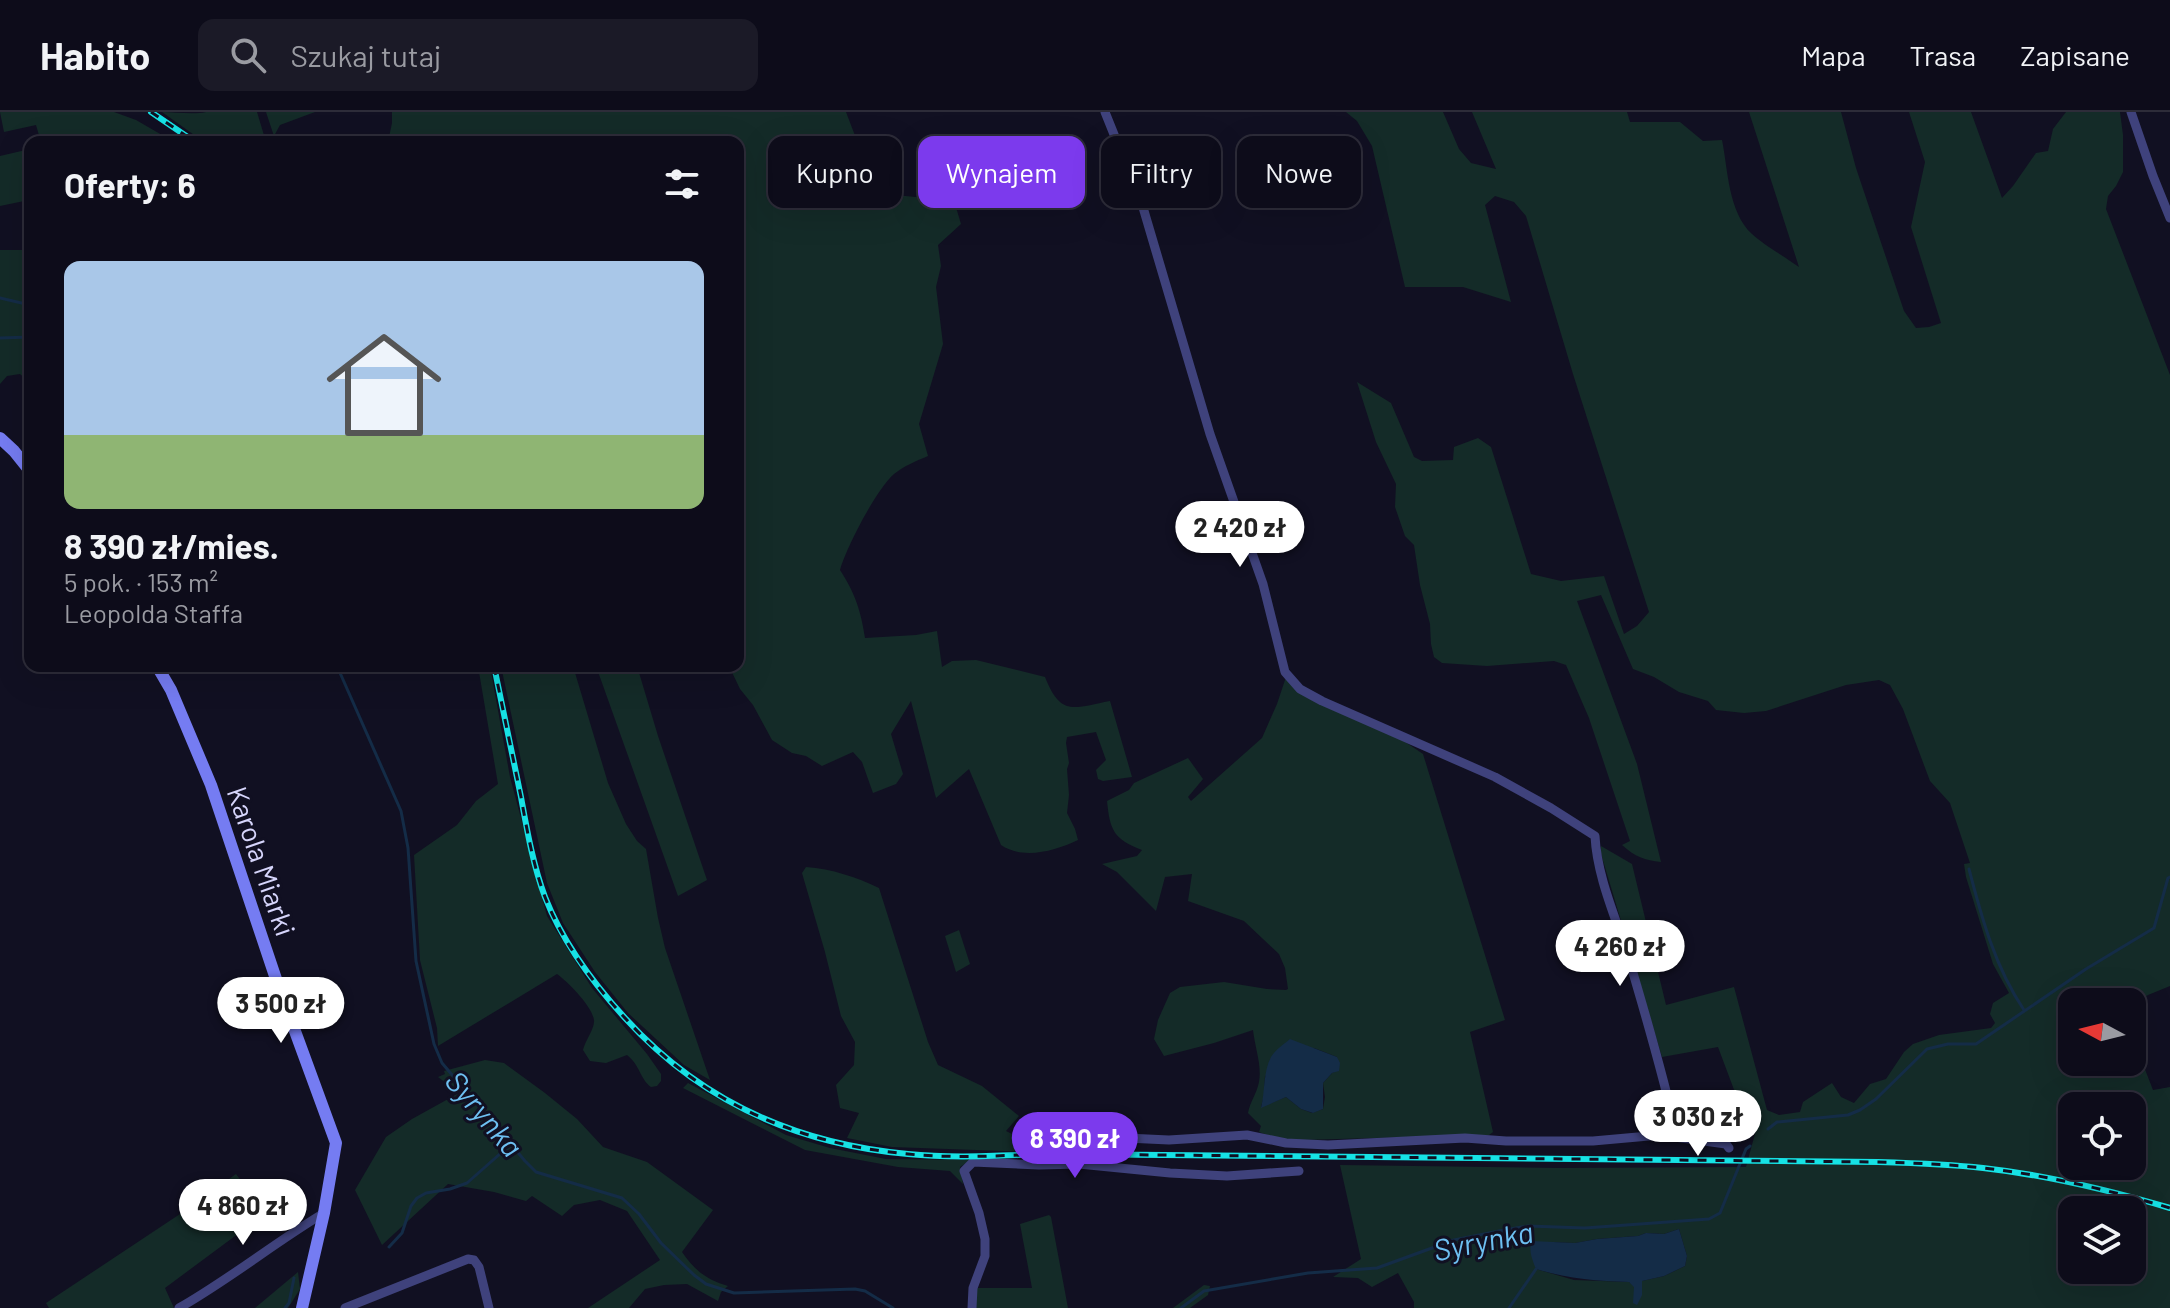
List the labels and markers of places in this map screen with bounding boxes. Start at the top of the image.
pin: 2 420 zł [1157,501,1323,569]
pin: 4 260 zł [1537,920,1703,988]
pin: 3 500 zł [198,977,364,1045]
pin: 3 030 zł [1615,1090,1781,1158]
pin: 8 390 zł [992,1112,1158,1180]
pin: 4 860 zł [160,1179,326,1247]

